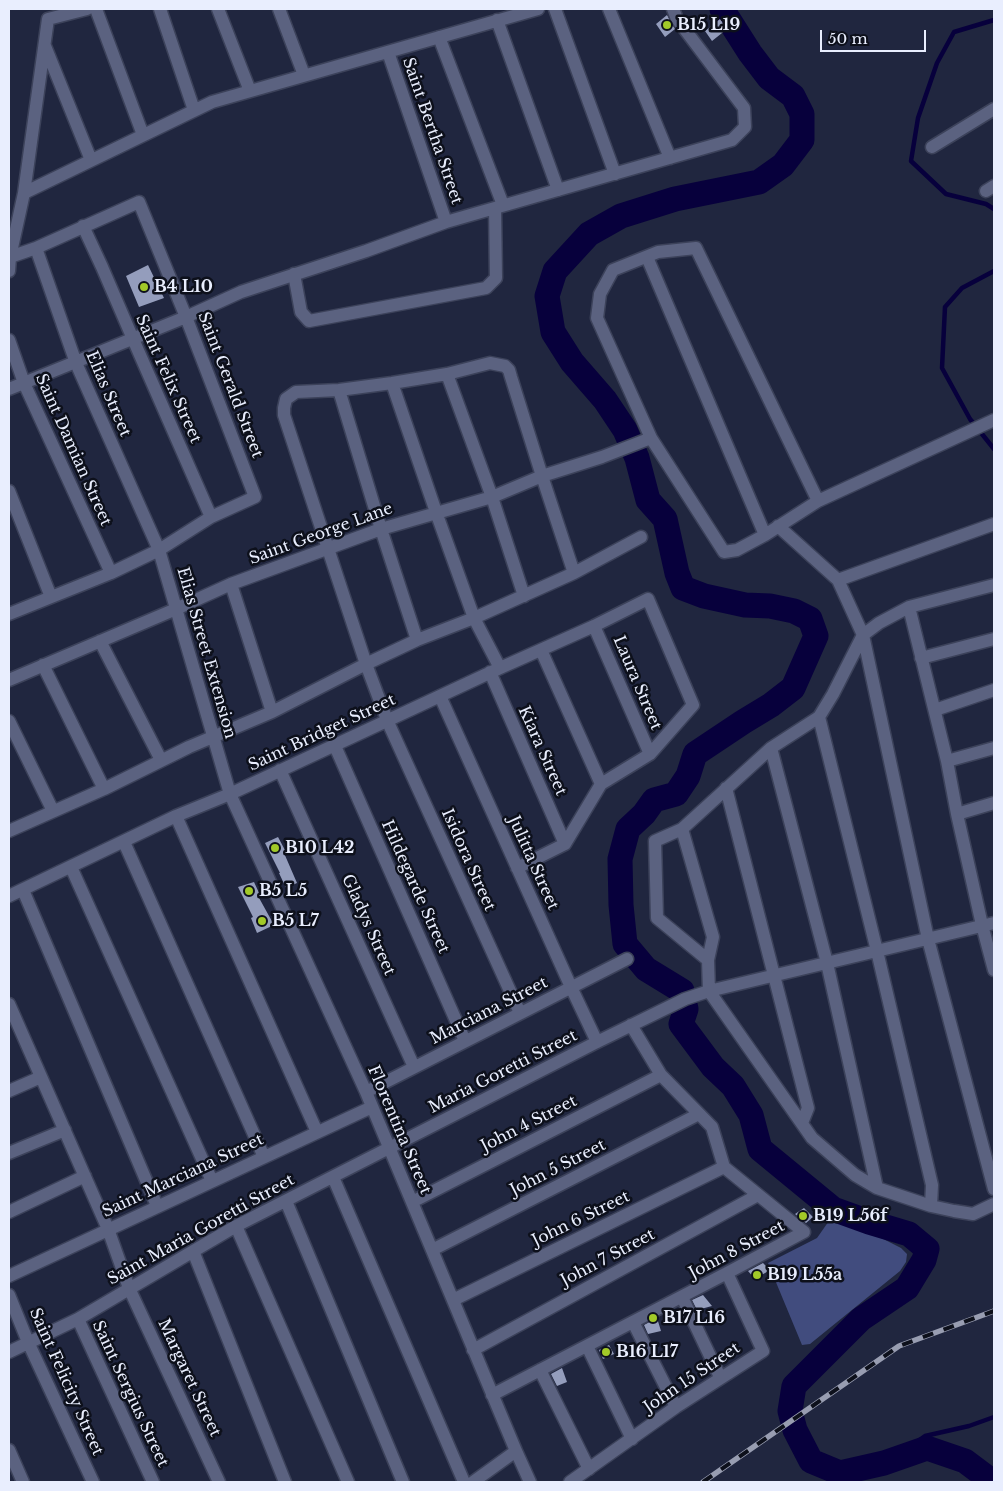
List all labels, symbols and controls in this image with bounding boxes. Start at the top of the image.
place label: B15 L19 [677,15,740,35]
marker: B15 L19 [661,19,673,31]
scale bar [823,20,929,52]
text: 50 m [828,29,868,48]
street label: Saint Bertha Street [398,55,466,207]
place label: B4 L10 [154,277,213,297]
marker: B4 L10 [138,281,150,293]
street label: Saint Gerald Street [193,309,267,461]
street label: Saint Felix Street [131,312,205,446]
street label: Elias Street [81,348,135,440]
street label: Saint Damian Street [31,371,115,529]
street label: Saint George Lane [247,499,395,569]
street label: Elias Street Extension [172,565,240,741]
street label: Laura Street [609,633,665,733]
street label: Saint Bridget Street [245,691,399,775]
street label: Kiara Street [514,703,570,799]
street label: Isidora Street [437,806,499,914]
street label: Julitta Street [504,813,562,913]
street label: Hildegarde Street [377,817,453,957]
place label: B10 L42 [285,838,354,858]
marker: B10 L42 [269,842,281,854]
street label: Gladys Street [337,871,399,979]
place label: B5 L5 [259,881,307,901]
marker: B5 L5 [243,885,255,897]
place label: B5 L7 [272,911,319,931]
marker: B5 L7 [256,915,268,927]
street label: Marciana Street [427,973,551,1049]
street label: Maria Goretti Street [426,1026,580,1118]
street label: Florentina Street [363,1063,435,1197]
street label: John 4 Street [478,1092,580,1156]
street label: Saint Marciana Street [99,1130,267,1222]
street label: John 5 Street [507,1136,609,1200]
street label: Saint Maria Goretti Street [104,1171,298,1289]
street label: John 6 Street [529,1187,633,1251]
place label: B19 L56f [813,1206,887,1226]
marker: B19 L56f [797,1210,809,1222]
street label: John 8 Street [686,1217,788,1283]
street label: John 7 Street [558,1225,658,1291]
place label: B19 L55a [767,1265,842,1285]
marker: B19 L55a [751,1269,763,1281]
street label: Saint Felicity Street [25,1305,107,1459]
place label: B17 L16 [663,1308,725,1328]
marker: B17 L16 [647,1312,659,1324]
street label: Margaret Street [153,1316,225,1440]
street label: Saint Sergius Street [88,1318,172,1470]
street label: John 15 Street [640,1339,744,1417]
place label: B16 L17 [616,1342,678,1362]
marker: B16 L17 [600,1346,612,1358]

